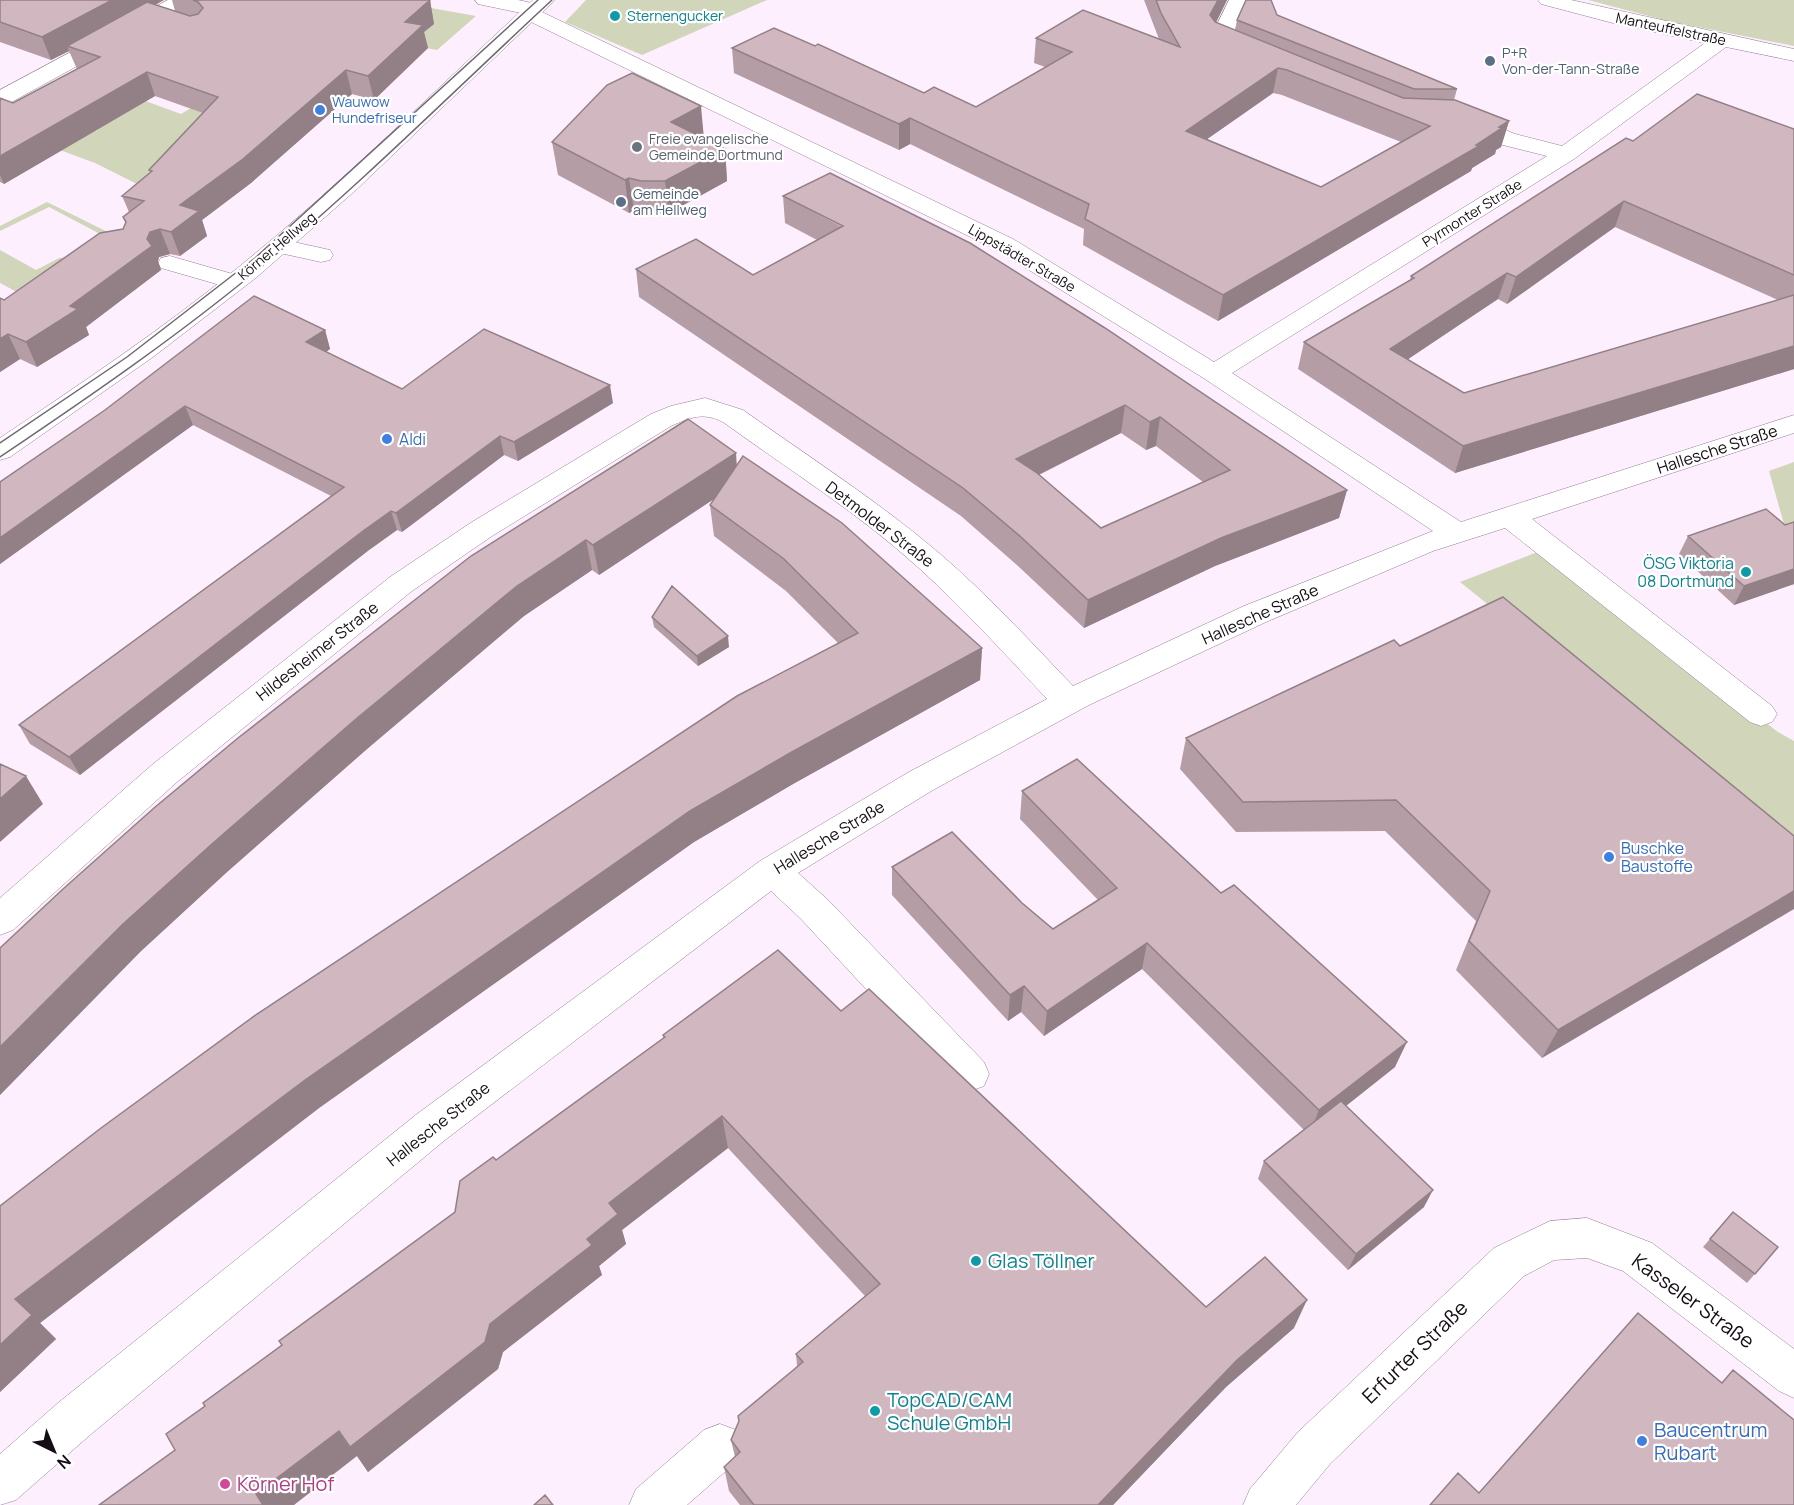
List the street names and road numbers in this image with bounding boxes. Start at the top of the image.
street label: Manteuffelstraße [1614,8,1728,49]
street label: Pyrmonter Straße [1418,174,1525,251]
street label: Körner Hellweg [234,207,320,284]
street label: Lippstädter Straße [965,219,1079,296]
street label: Hallesche Straße [1654,419,1780,479]
street label: Detmolder Straße [821,476,939,572]
street label: Hallesche Straße [1198,578,1322,650]
street label: Hildesheimer Straße [251,596,383,706]
street label: Hallesche Straße [770,795,888,879]
street label: Hallesche Straße [382,1077,494,1171]
street label: Kasseler Straße [1627,1247,1760,1354]
street label: Erfurter Straße [1356,1294,1473,1409]

